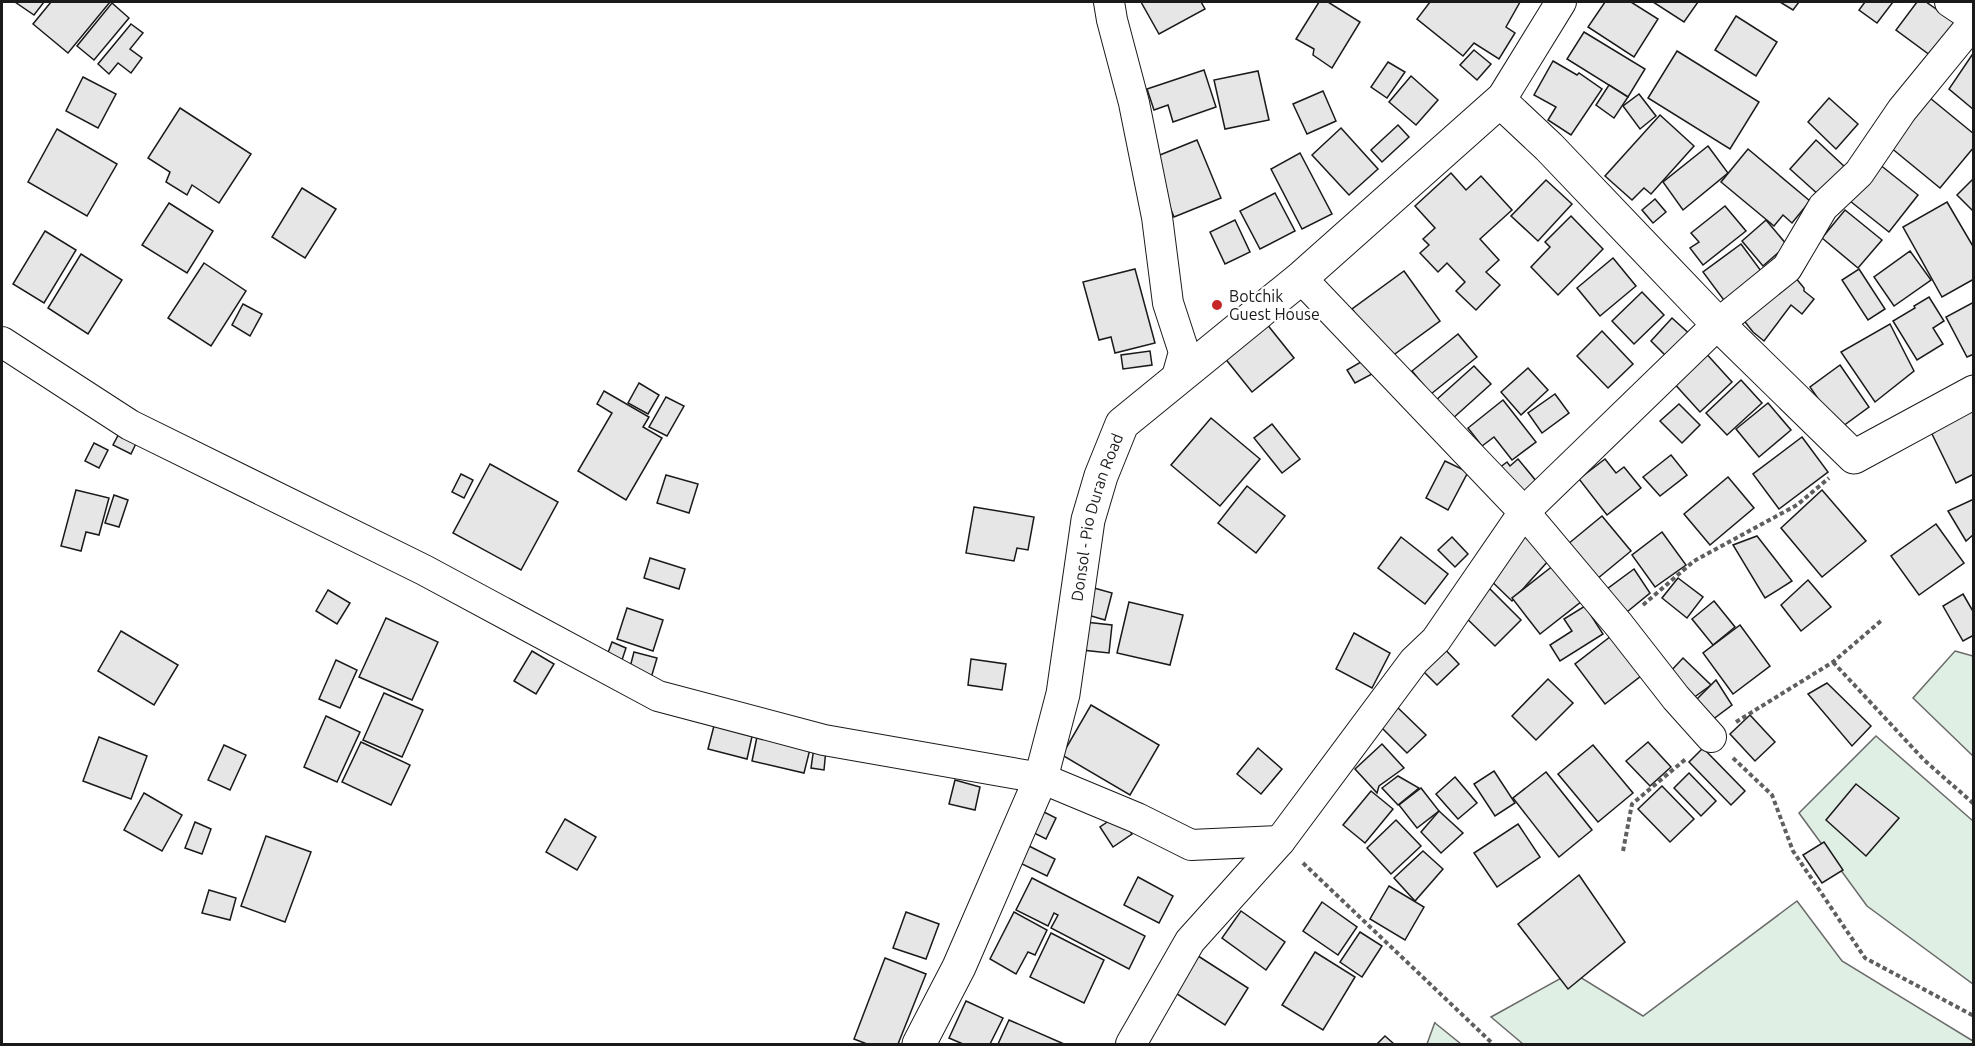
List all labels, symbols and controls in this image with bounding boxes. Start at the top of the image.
place label: Botchik Guest House [1229,287,1320,323]
marker: Botchik Guest House [1210,298,1224,312]
street label: Donsol - Pio Duran Road [1067,431,1126,603]

